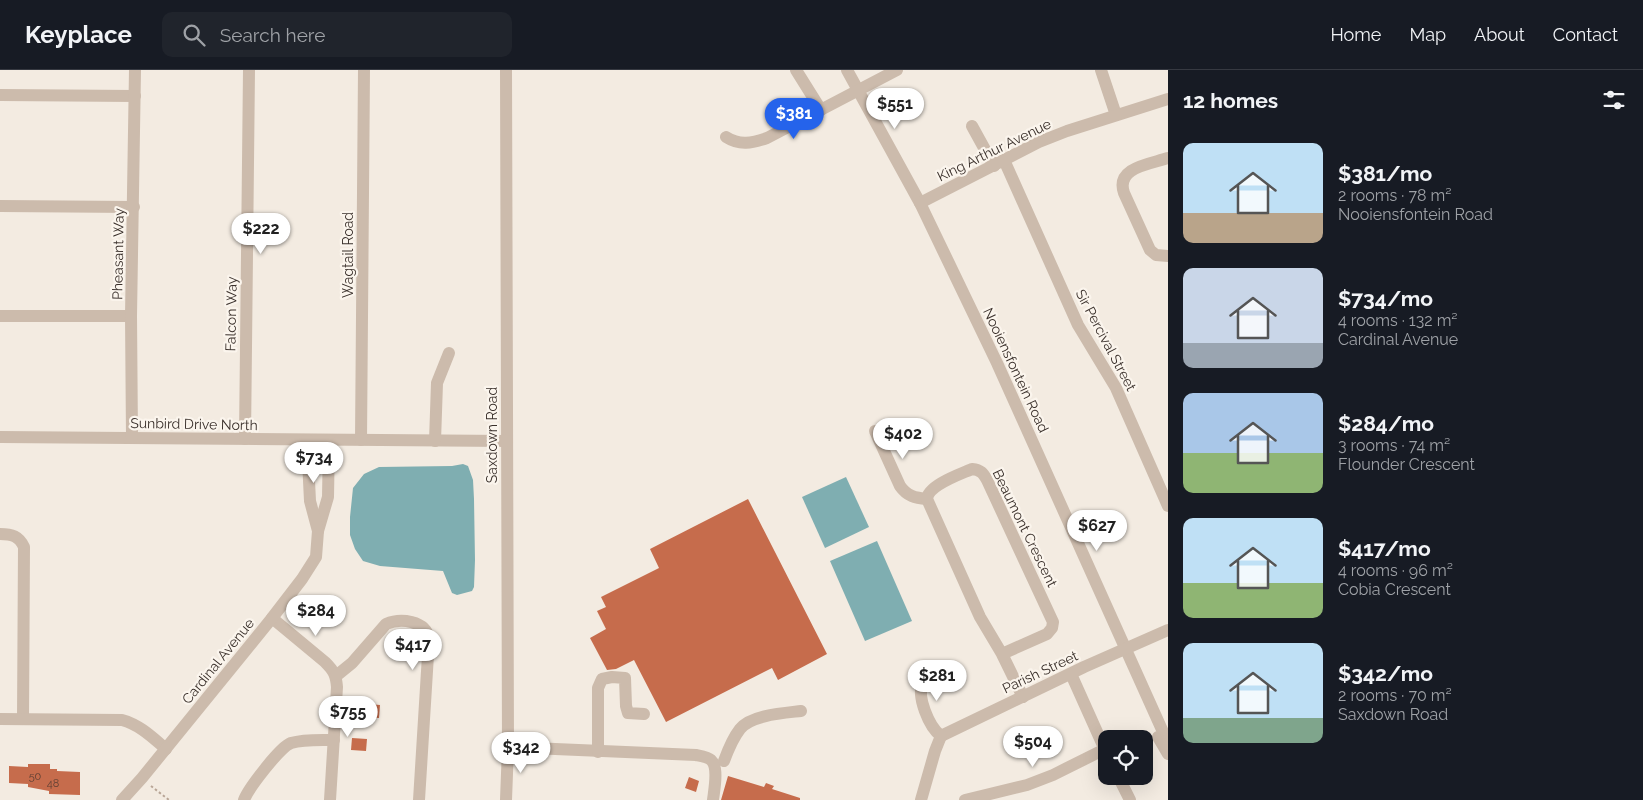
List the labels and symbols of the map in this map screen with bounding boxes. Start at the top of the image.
pin: $551 [865,88,925,130]
pin: $381 [764,98,824,140]
street label: King Arthur Avenue [935,116,1053,184]
street label: Pheasant Way [109,208,127,300]
pin: $222 [231,212,291,255]
street label: Wagtail Road [340,212,356,298]
street label: Falcon Way [222,276,240,352]
street label: Sir Percival Street [1073,287,1140,394]
street label: Nooiensfontein Road [980,305,1052,435]
street label: Saxdown Road [484,387,500,483]
street label: Sunbird Drive North [130,415,258,433]
pin: $402 [873,418,933,460]
pin: $734 [284,442,344,484]
street label: Beaumont Crescent [990,467,1061,590]
pin: $627 [1067,510,1127,552]
pin: $284 [286,594,346,637]
street label: Cardinal Avenue [179,615,257,707]
pin: $417 [383,628,443,671]
street label: Parish Street [1000,647,1081,696]
pin: $281 [907,660,967,702]
pin: $755 [318,696,378,738]
pin: $504 [1003,726,1063,768]
pin: $342 [491,732,551,774]
house number: 50 [29,770,42,783]
house number: 48 [47,777,59,790]

